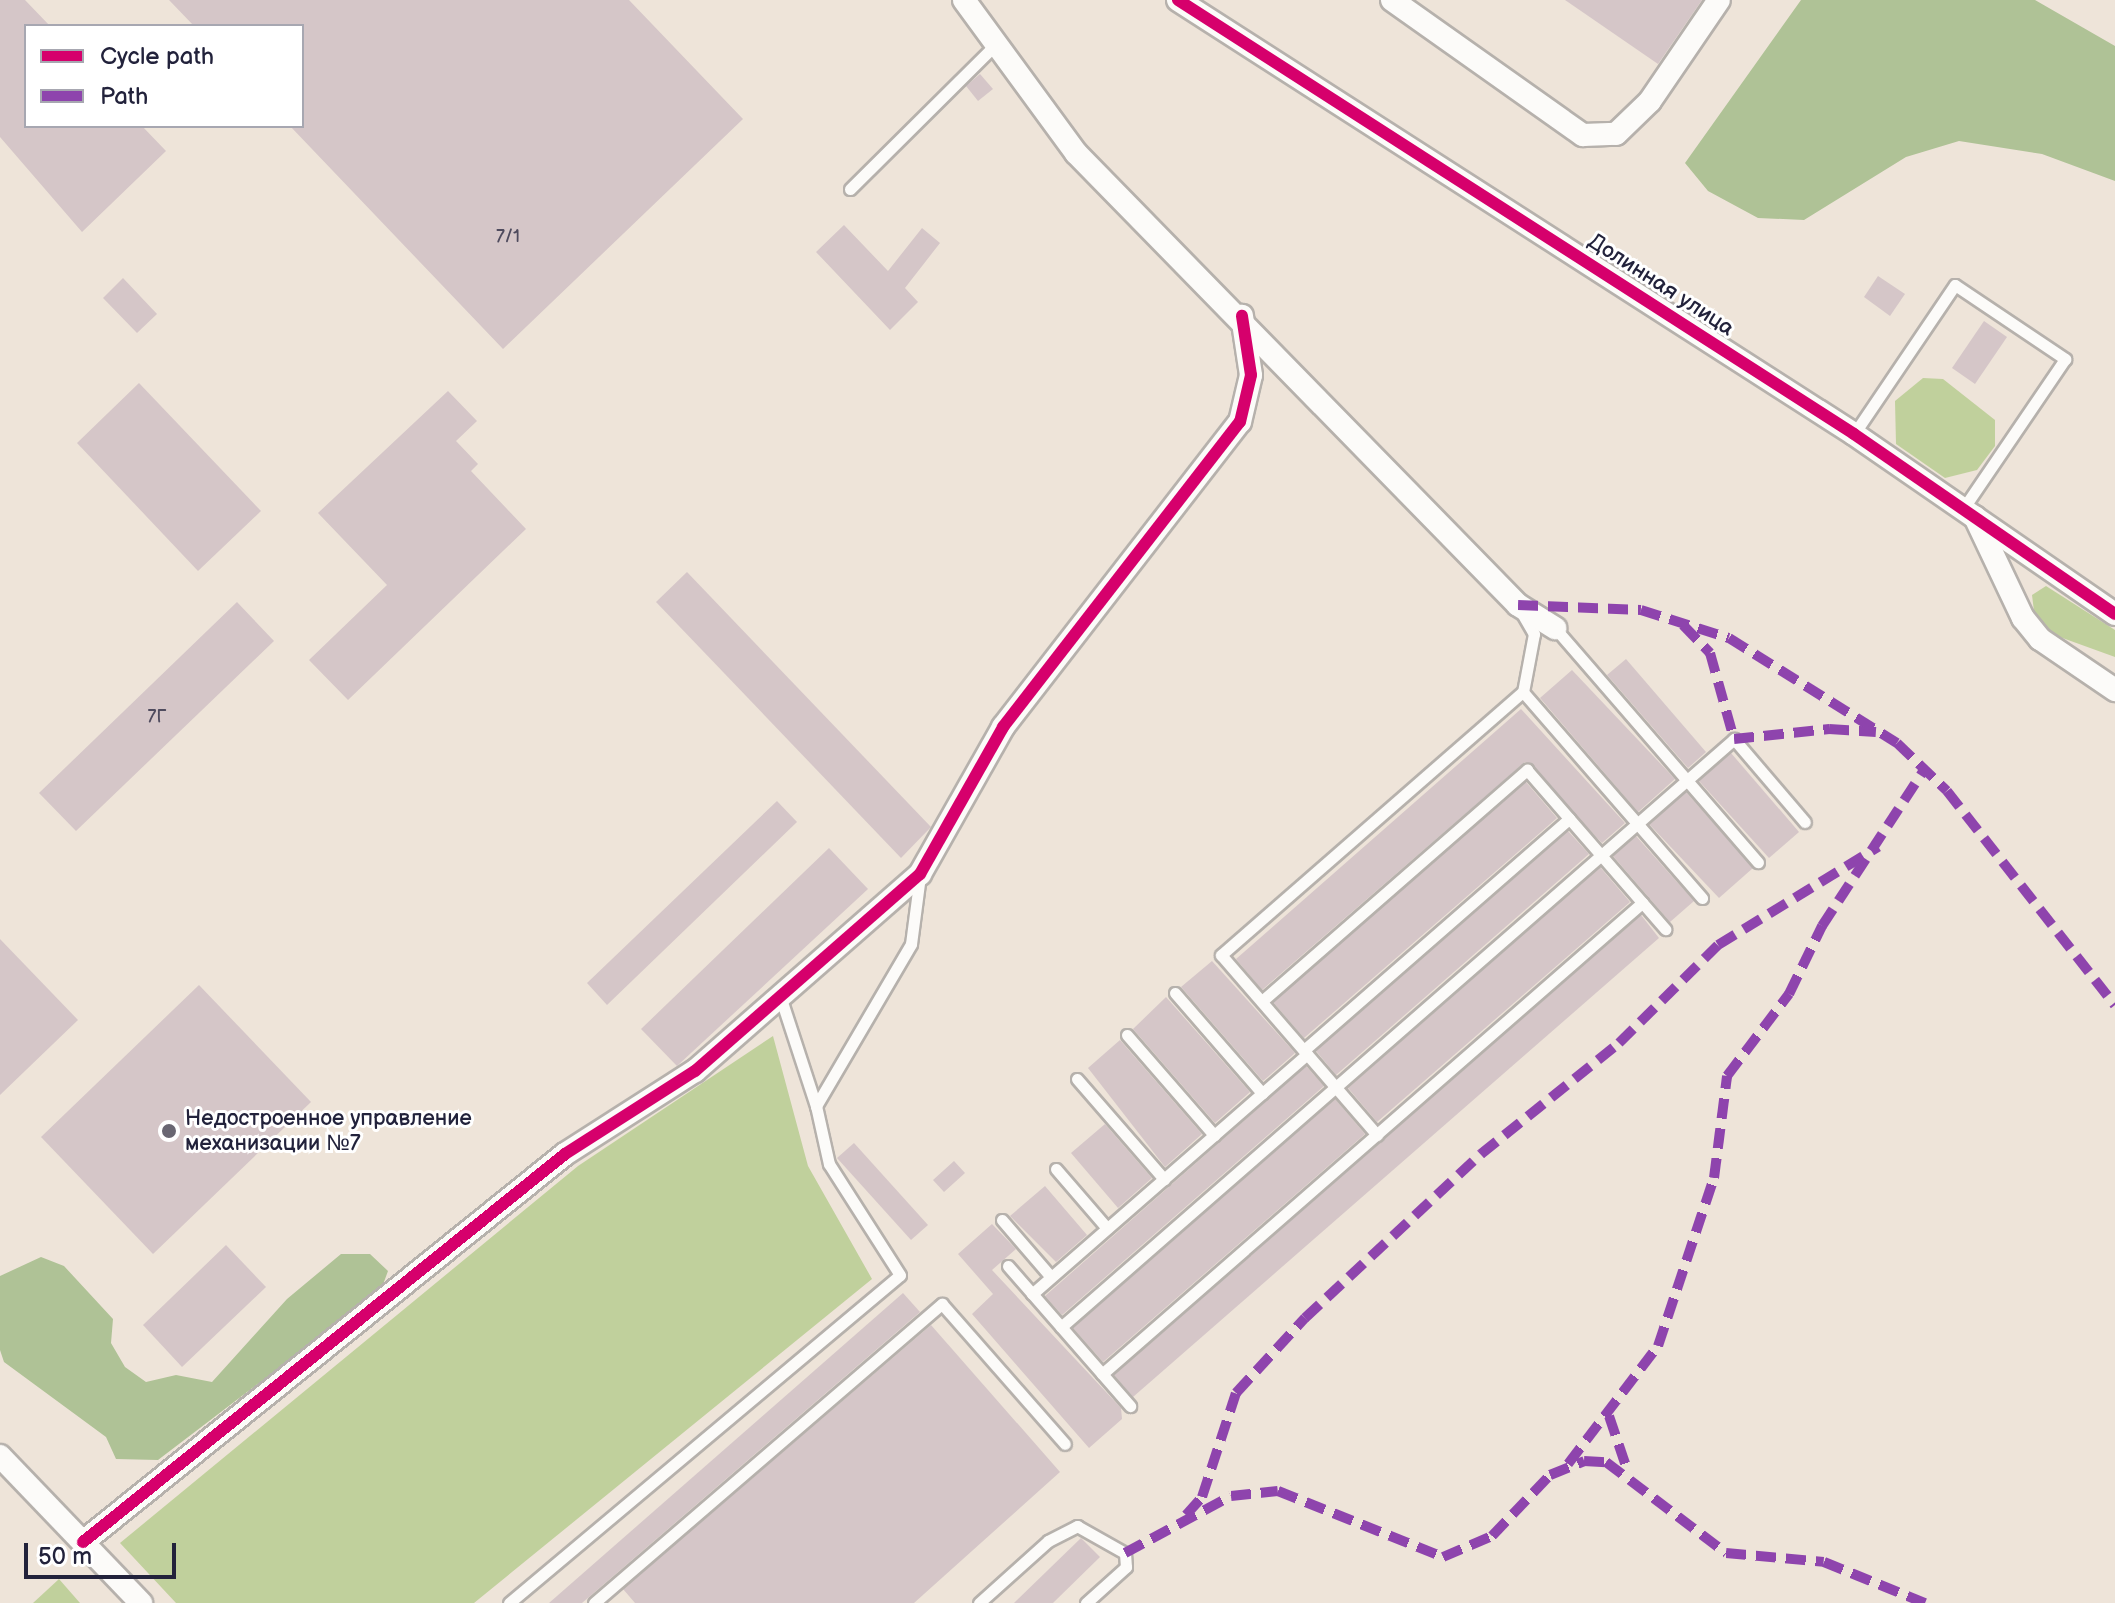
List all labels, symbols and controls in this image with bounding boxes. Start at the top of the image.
legend [24,24,304,128]
text: Cycle path [100,42,214,71]
text: Path [100,82,148,111]
house number: 7/1 [496,226,520,248]
street label: Долинная улица [1583,228,1739,342]
house number: 7Г [148,706,166,728]
place label: Недостроенное управление механизации №7 [185,1105,472,1156]
marker: Недостроенное управление механизации №7 [160,1122,178,1140]
scale bar [28,1527,180,1577]
text: 50 m [38,1542,92,1571]

